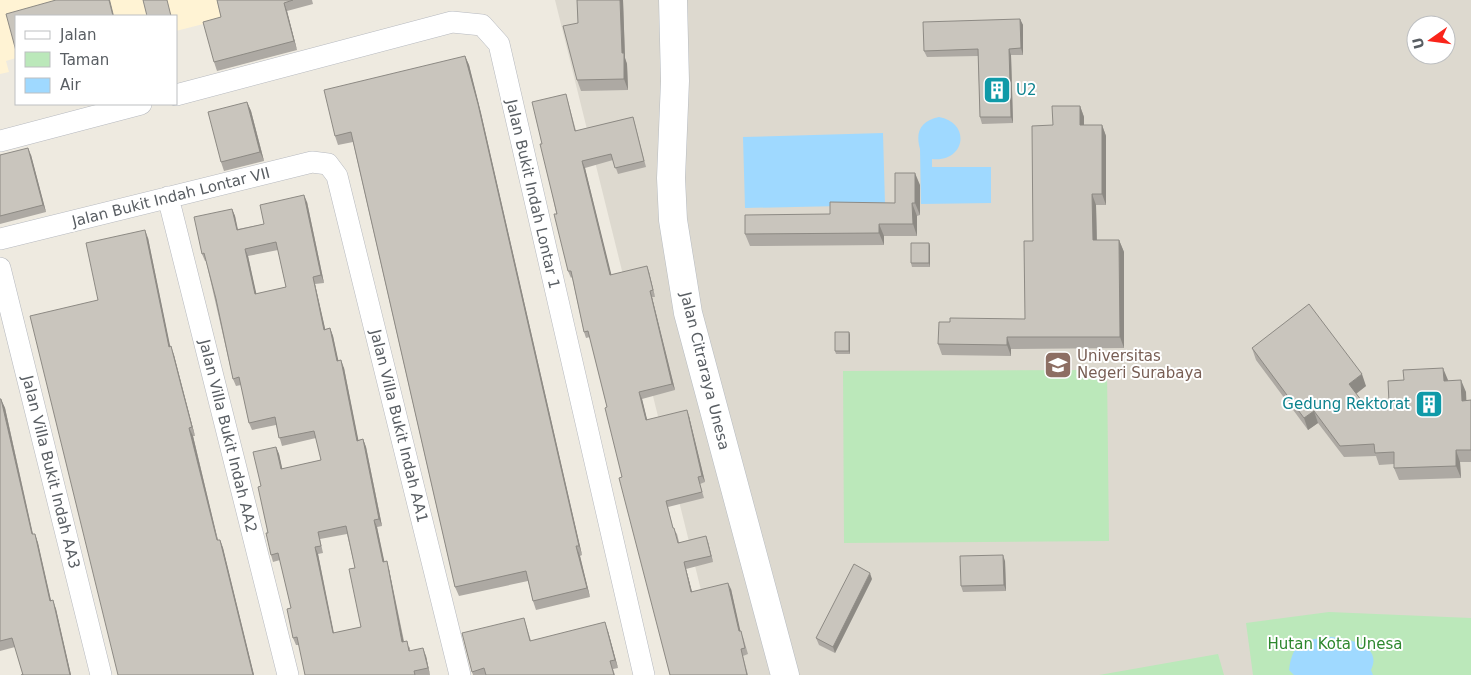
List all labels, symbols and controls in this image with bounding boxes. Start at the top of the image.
legend [15,15,178,105]
north arrow [1406,15,1456,65]
text: Jalan [59,26,96,44]
text: U [1409,36,1428,51]
text: Taman [59,51,109,69]
building icon: U2 [982,75,1012,105]
text: Air [60,76,81,94]
place label: U2 [1016,81,1037,99]
street label: Jalan Bukit Indah Lontar 1 [502,97,564,290]
street label: Jalan Bukit Indah Lontar VII [69,164,272,231]
street label: Jalan Citraraya Unesa [676,289,733,452]
street label: Jalan Villa Bukit Indah AA1 [366,327,432,524]
street label: Jalan Villa Bukit Indah AA2 [195,337,261,534]
place label: Universitas Negeri Surabaya [1077,347,1202,382]
school or university icon: Universitas Negeri Surabaya [1043,350,1073,380]
street label: Jalan Villa Bukit Indah AA3 [18,373,84,570]
building icon: Gedung Rektorat [1414,389,1444,419]
place label: Gedung Rektorat [1282,395,1410,413]
park label: Hutan Kota Unesa [1268,635,1402,653]

